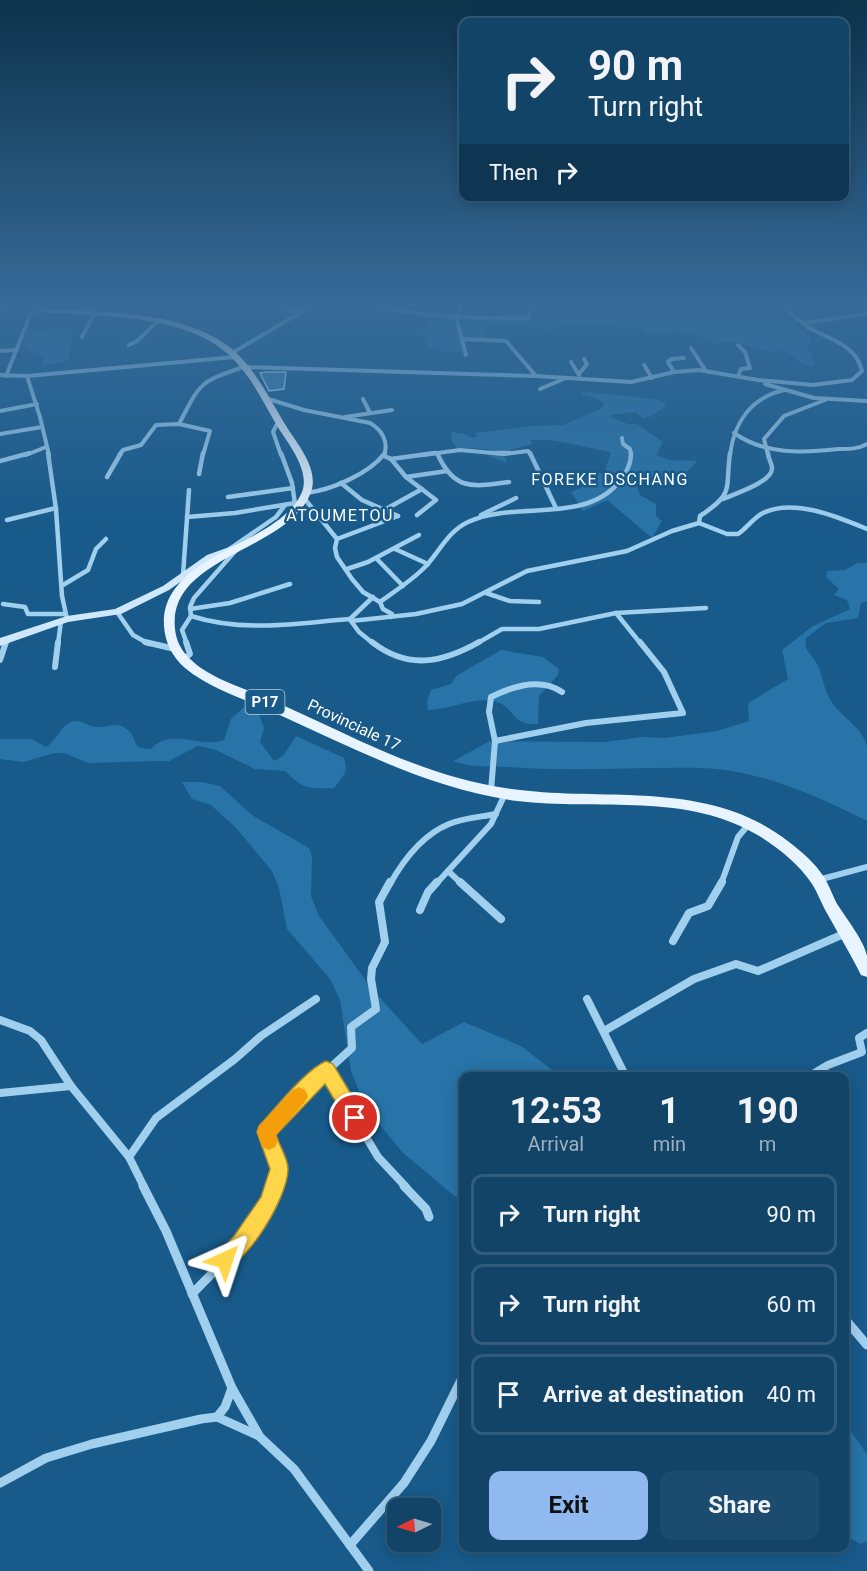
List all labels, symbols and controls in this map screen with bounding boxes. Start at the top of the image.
text: 90 m [588,41,683,90]
icon: right [489,42,567,120]
text: Turn right [588,91,703,123]
icon: right [550,156,583,189]
text: Then [489,160,538,185]
district label: FOREKE DSCHANG [531,470,689,489]
district label: ATOUMETOU [286,506,394,525]
road number: P17 [246,690,284,714]
street label: Provinciale 17 [305,695,403,755]
text: 12:53 [509,1090,602,1132]
text: 1 [659,1090,680,1132]
text: 190 [737,1090,799,1132]
pin [329,1092,380,1143]
icon: arrive [338,1101,371,1134]
text: Arrival [527,1132,584,1156]
text: min [653,1132,686,1156]
text: m [759,1132,776,1156]
icon: right [492,1198,525,1231]
text: Turn right [543,1202,640,1227]
text: 90 m [767,1202,816,1227]
position arrow [193,1228,257,1292]
icon: right [492,1288,525,1321]
text: Turn right [543,1292,640,1317]
text: 60 m [767,1292,816,1317]
icon: arrive [492,1378,525,1411]
text: Arrive at destination [543,1382,744,1407]
text: 40 m [767,1382,816,1407]
button: Exit [489,1471,648,1540]
button: Share [660,1471,819,1540]
north arrow [387,1498,441,1552]
map controls [387,1498,441,1552]

